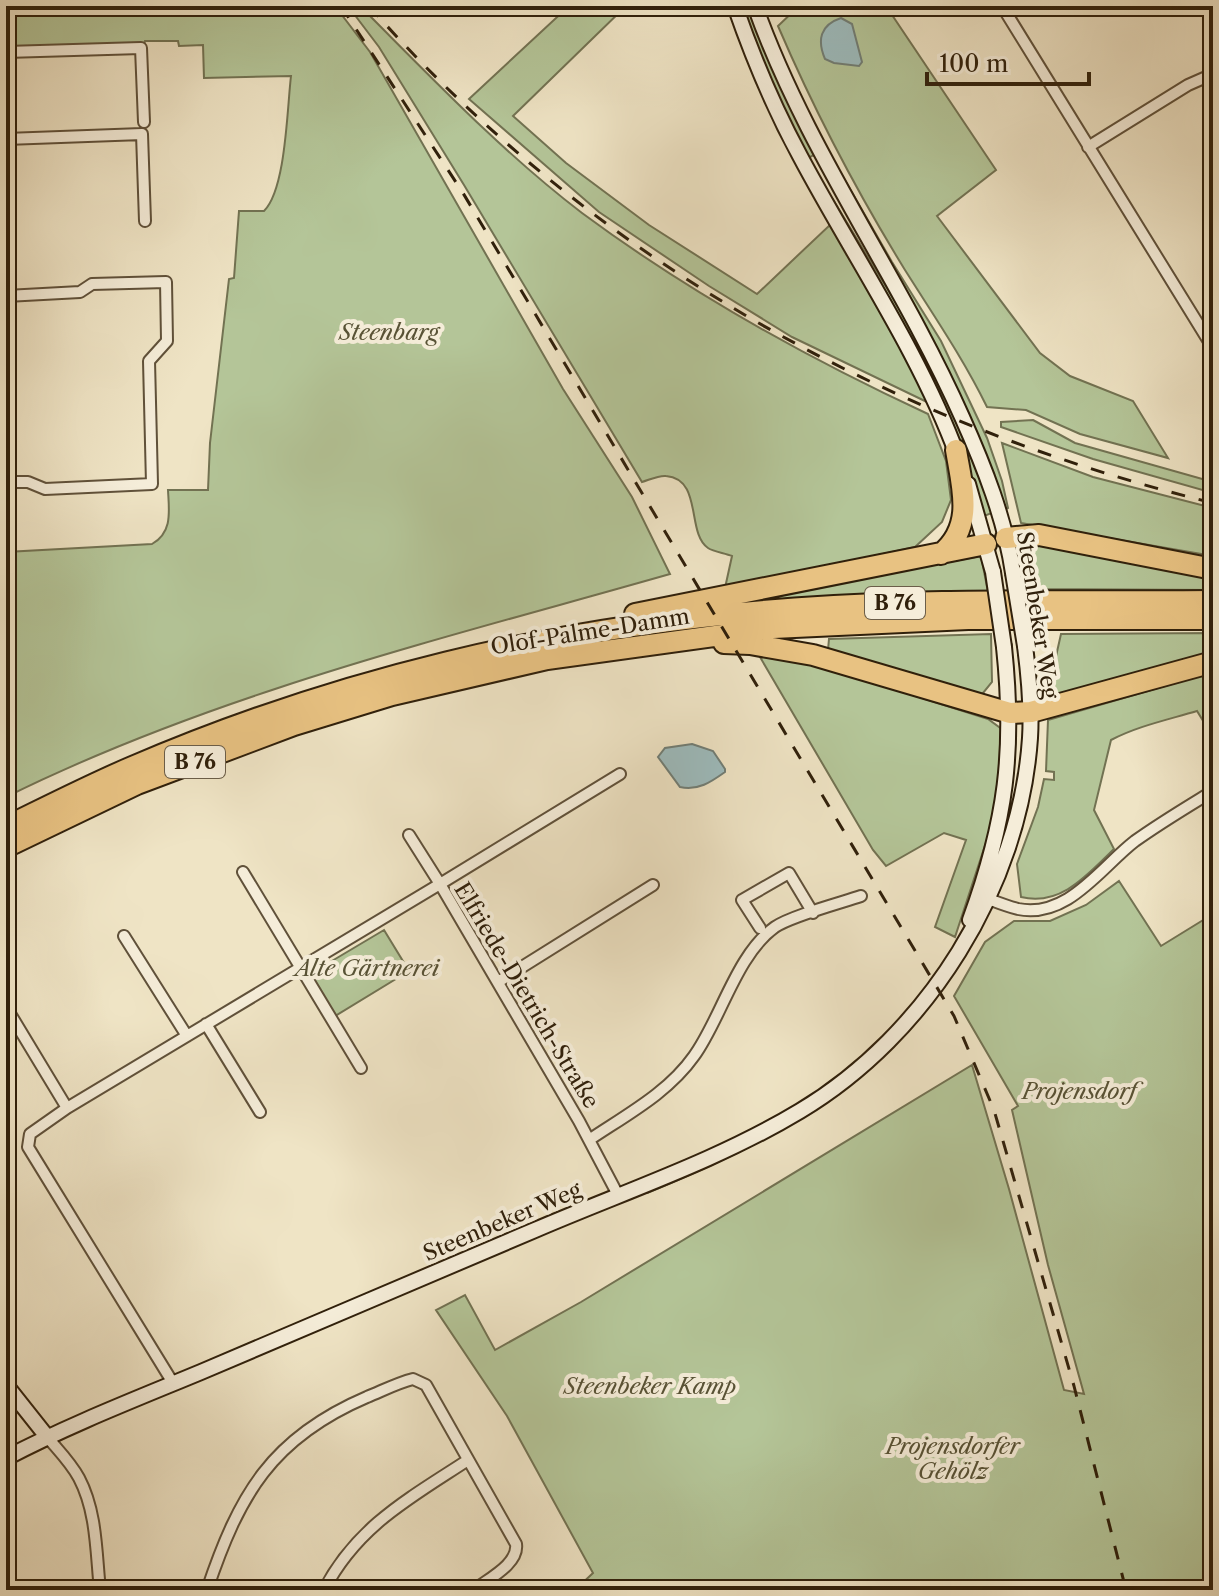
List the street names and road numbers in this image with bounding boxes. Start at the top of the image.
street label: Steenbeker Weg [1011,529,1064,701]
road number: B 76 [865,587,925,619]
street label: Olof-Palme-Damm [489,602,692,661]
road number: B 76 [165,746,225,778]
street label: Elfriede-Dietrich-Straße [448,877,605,1113]
street label: Steenbeker Weg [419,1176,586,1267]

